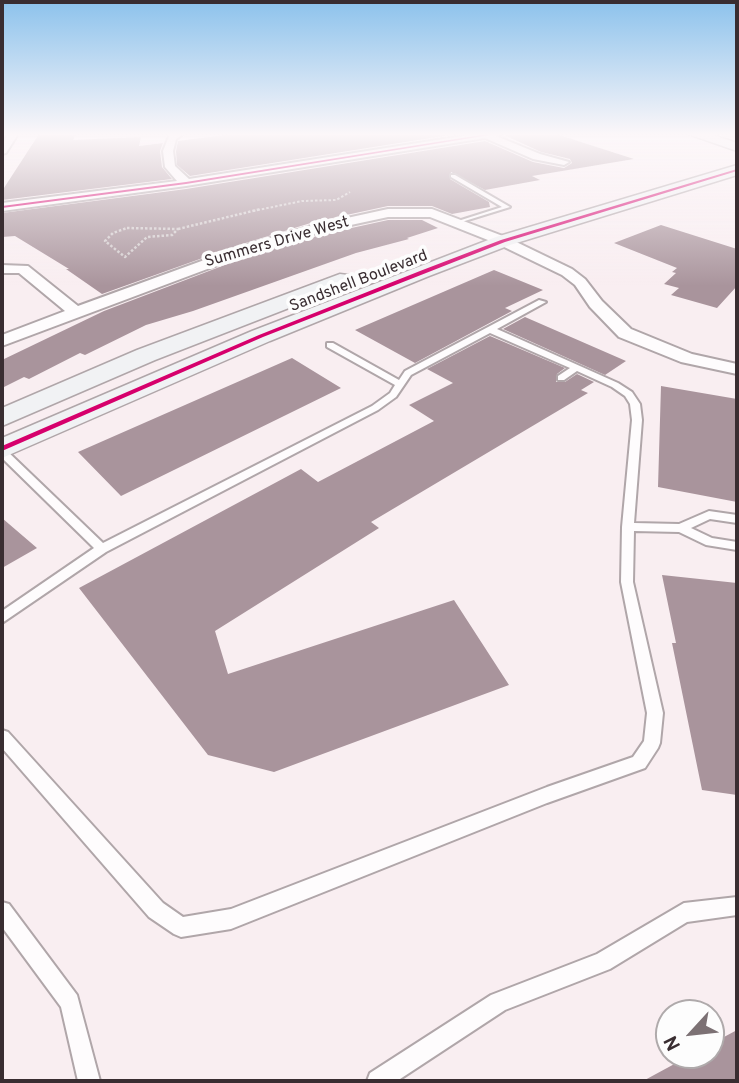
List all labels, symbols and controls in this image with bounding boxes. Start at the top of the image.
street label: Summers Drive West [203,213,351,273]
street label: Sandshell Boulevard [287,247,431,317]
north arrow [655,999,725,1069]
text: N [659,1031,687,1054]

